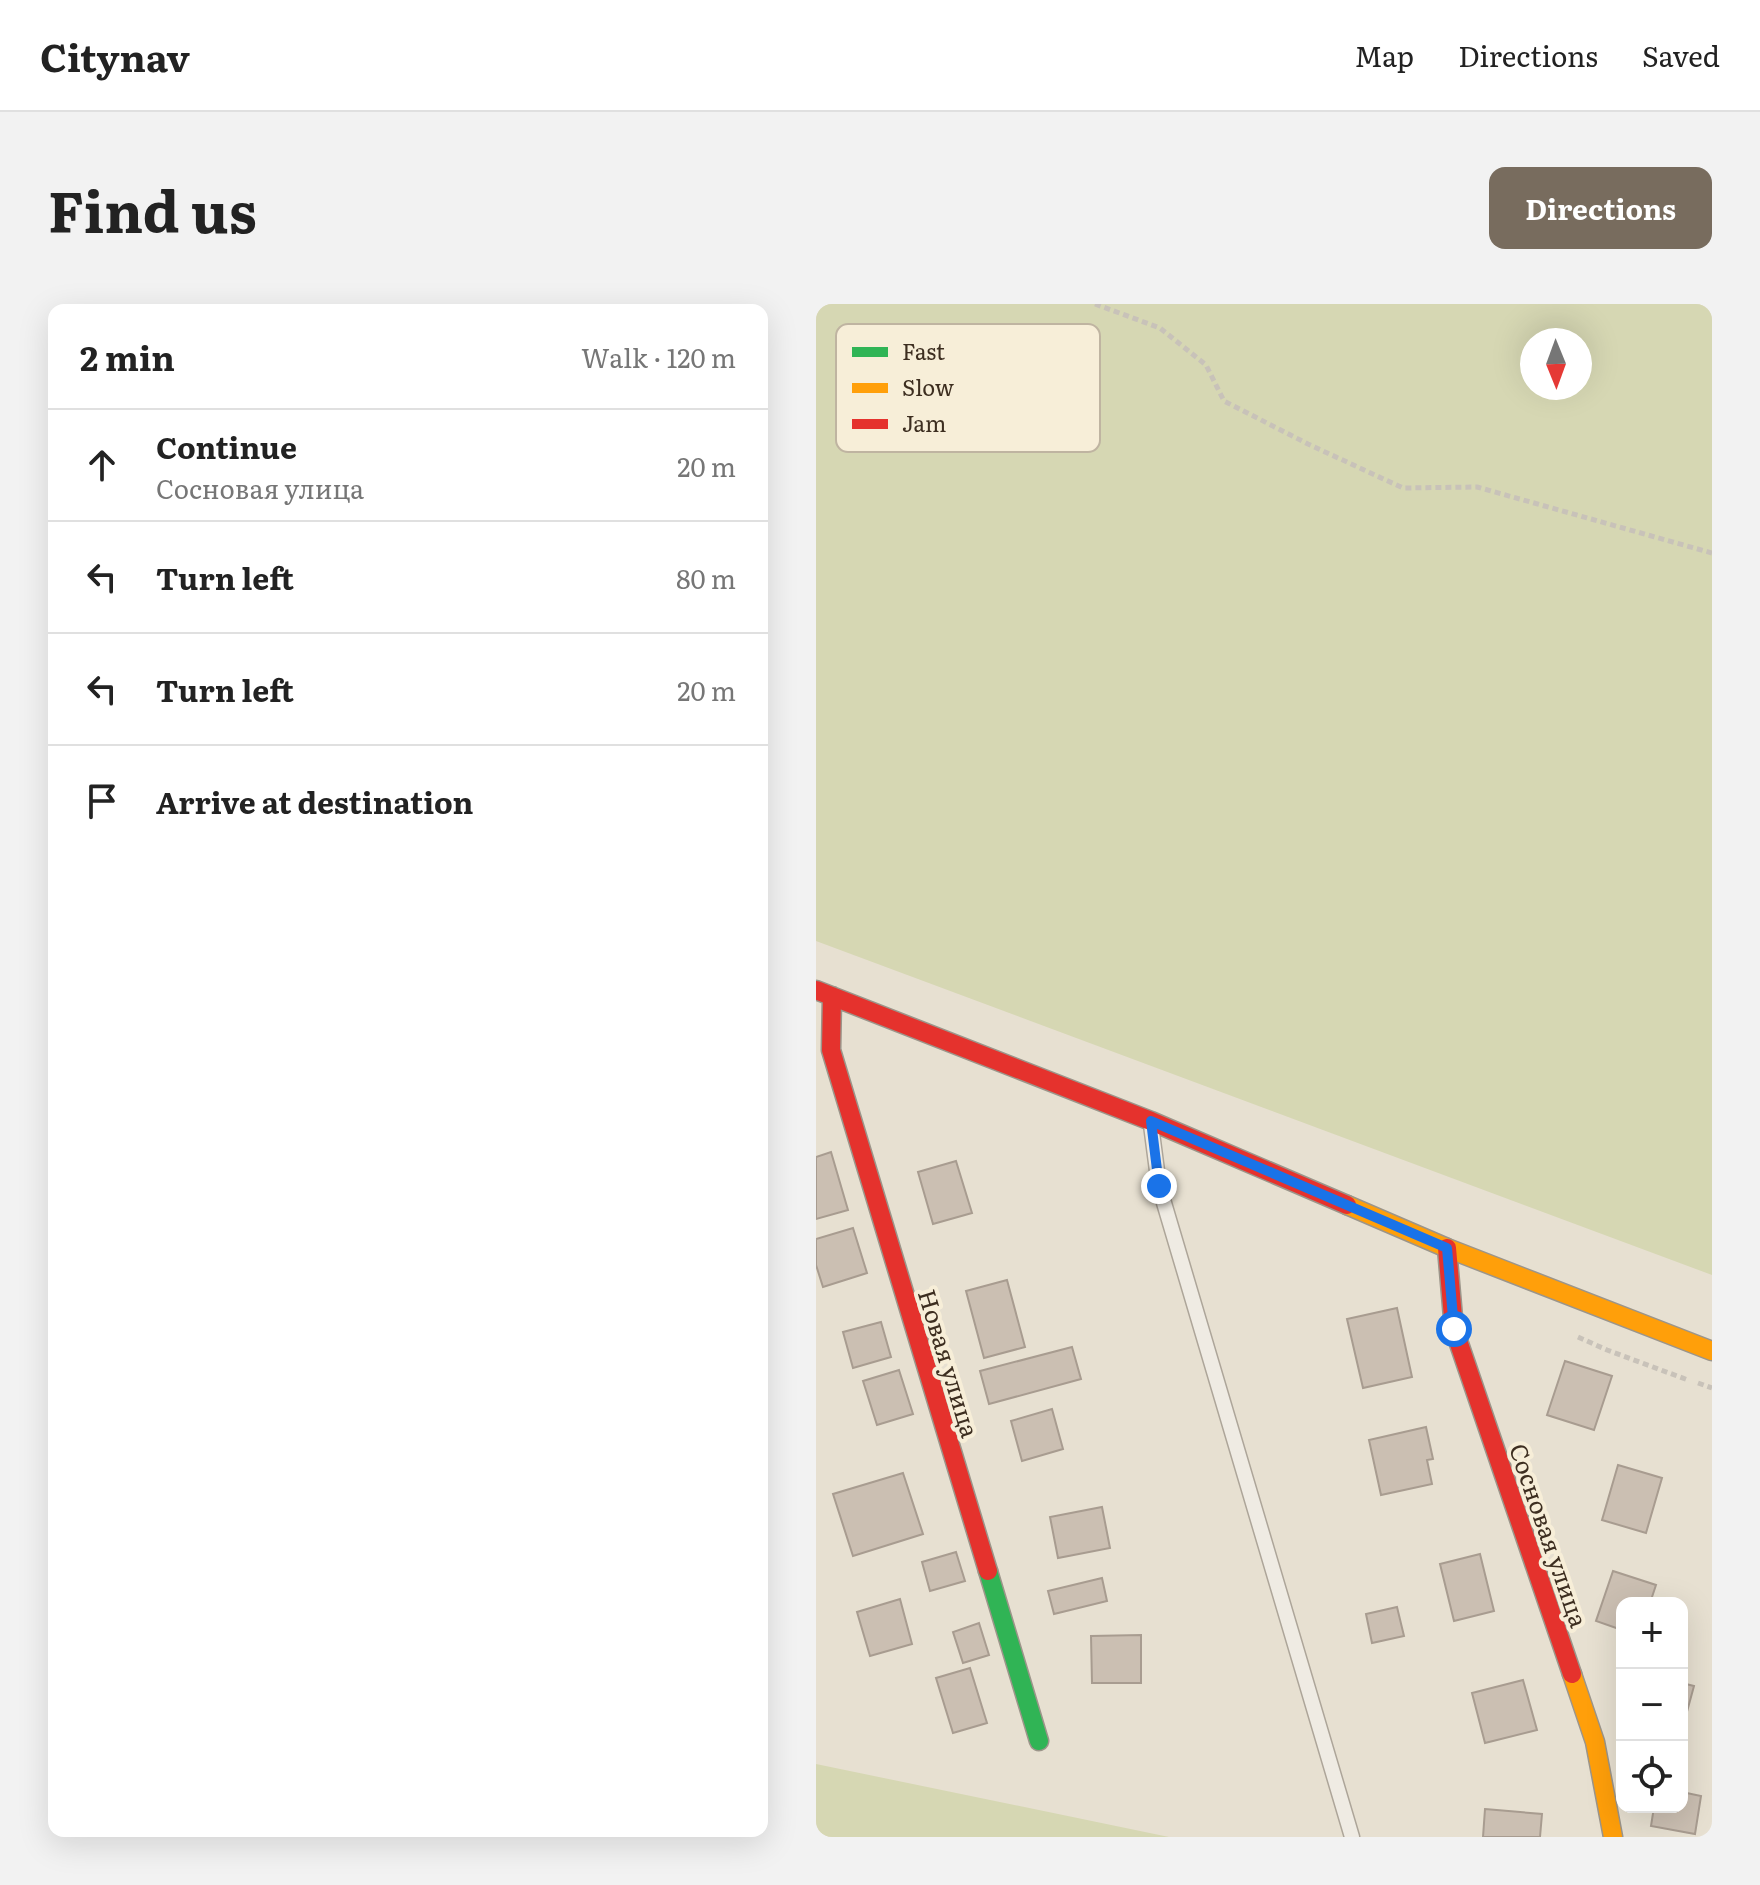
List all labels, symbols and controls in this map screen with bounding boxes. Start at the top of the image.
text: Citynav [40,27,190,84]
text: Map [1355,34,1414,76]
text: Directions [1458,34,1598,76]
text: Saved [1642,34,1720,76]
text: Find us [48,167,257,250]
button: Directions [1489,167,1712,249]
legend [836,324,1100,452]
north arrow [1520,328,1592,400]
text: 2 min [80,331,175,381]
text: Fast [902,334,945,367]
text: Walk · 120 m [581,337,736,376]
text: Slow [902,370,954,403]
text: Jam [902,406,946,439]
text: Continue [156,424,297,468]
icon: ahead [80,443,124,487]
text: 20 m [677,446,736,485]
text: Сосновая улица [156,468,364,507]
icon: left [80,555,124,599]
text: Turn left [156,555,294,599]
text: 80 m [676,558,736,597]
icon: left [80,667,124,711]
text: Turn left [156,667,294,711]
text: 20 m [677,670,736,709]
icon: arrive [80,779,124,823]
text: Arrive at destination [156,779,473,823]
route end [1141,1168,1177,1204]
street label: Новая улица [911,1284,989,1442]
route start [1436,1311,1472,1347]
street label: Сосновая улица [1502,1438,1598,1632]
map controls [1616,1597,1688,1813]
button: + [1616,1597,1688,1669]
button: − [1616,1669,1688,1741]
button: locate [1616,1741,1688,1813]

